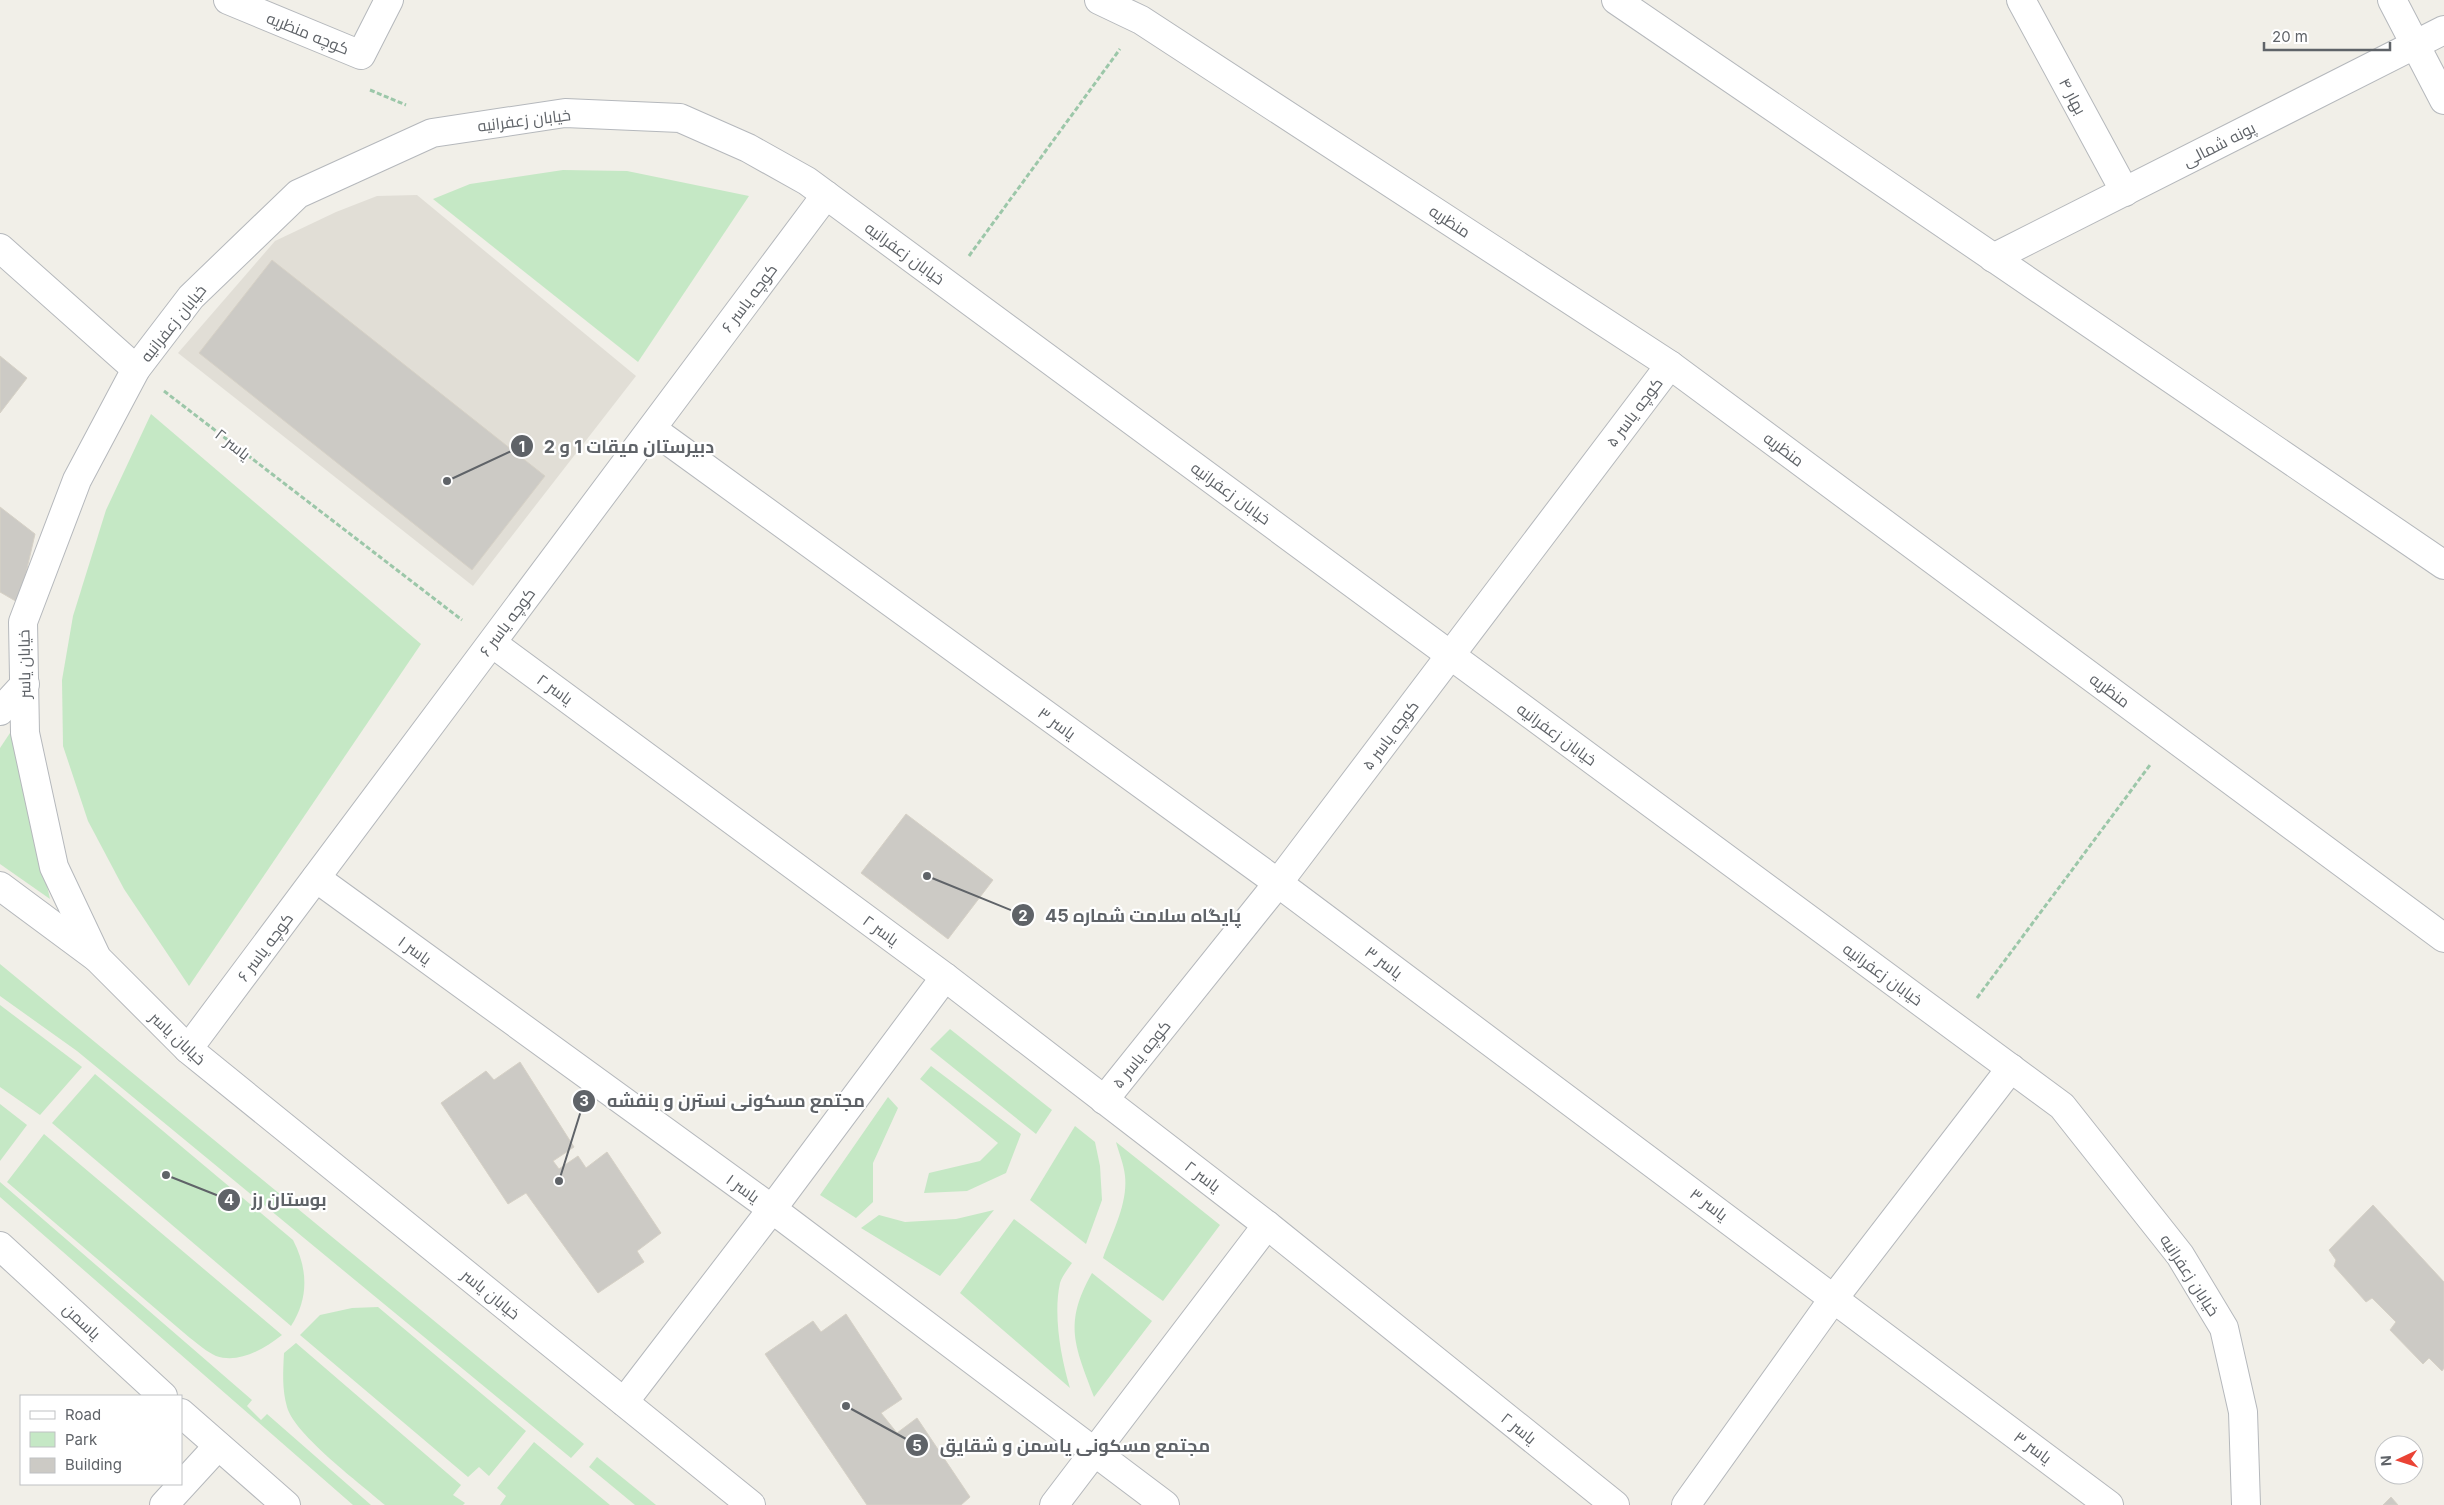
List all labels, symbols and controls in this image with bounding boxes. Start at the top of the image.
street label: کوچه منظریه [263,7,352,60]
scale bar [2264,20,2390,52]
text: 20 m [2272,27,2308,46]
street label: بهار ۴ [2054,74,2091,118]
street label: خیابان زعفرانیه [476,104,572,137]
street label: پونه شمالی [2179,117,2260,173]
street label: منظریه [1426,200,1474,242]
street label: خیابان زعفرانیه [861,217,949,289]
street label: کوچه یاسر ۶ [717,260,783,337]
street label: خیابان زعفرانیه [136,280,211,366]
street label: کوچه یاسر ۵ [1601,373,1668,452]
street label: یاسر ۲ [211,424,255,465]
street label: منظریه [1760,427,1808,471]
callout: دبیرستان میقات 1 و 2 [509,430,724,463]
text: دبیرستان میقات 1 و 2 [544,436,714,458]
text: 1 [519,437,525,456]
street label: خیابان زعفرانیه [1187,457,1275,529]
street label: کوچه یاسر ۶ [475,584,541,661]
street label: خیابان یاسر [13,629,36,700]
street label: منظریه [2086,668,2134,712]
street label: یاسر ۲ [533,669,578,709]
street label: کوچه یاسر ۵ [1357,696,1424,775]
street label: خیابان زعفرانیه [1513,698,1601,770]
street label: یاسر ۳ [1034,703,1080,744]
callout: پایگاه سلامت شماره 45 [1010,899,1251,932]
text: پایگاه سلامت شماره 45 [1045,905,1241,928]
text: 2 [1018,906,1028,925]
street label: کوچه یاسر ۶ [233,909,299,986]
street label: یاسر ۲ [859,910,904,950]
street label: یاسر ۱ [394,931,436,969]
street label: خیابان زعفرانیه [1839,938,1927,1010]
street label: یاسر ۳ [1361,941,1407,983]
street label: خیابان یاسر [144,1006,210,1070]
street label: کوچه یاسر ۵ [1107,1016,1176,1093]
callout: مجتمع مسکونی نسترن و بنفشه [572,1084,874,1117]
text: مجتمع مسکونی نسترن و بنفشه [607,1090,865,1113]
text: 3 [579,1091,589,1110]
street label: یاسر ۲ [1181,1156,1225,1196]
street label: یاسر ۱ [722,1169,764,1207]
street label: یاسر ۳ [1686,1183,1732,1225]
callout: بوستان رز [217,1184,337,1217]
text: بوستان رز [250,1189,327,1211]
text: 4 [224,1190,234,1209]
street label: خیابان زعفرانیه [2155,1230,2224,1320]
street label: خیابان یاسر [456,1264,524,1324]
street label: یاسمن [58,1299,106,1345]
legend [20,1395,182,1485]
text: Road [65,1405,101,1424]
street label: یاسر ۲ [1497,1408,1541,1449]
street label: یاسر ۳ [2010,1426,2056,1468]
callout: مجتمع مسکونی یاسمن و شقایق [904,1429,1220,1462]
text: Park [65,1430,98,1449]
text: مجتمع مسکونی یاسمن و شقایق [940,1435,1210,1458]
north arrow [2374,1435,2424,1485]
text: 5 [912,1436,922,1455]
text: Building [65,1455,122,1474]
text: N [2377,1455,2394,1467]

